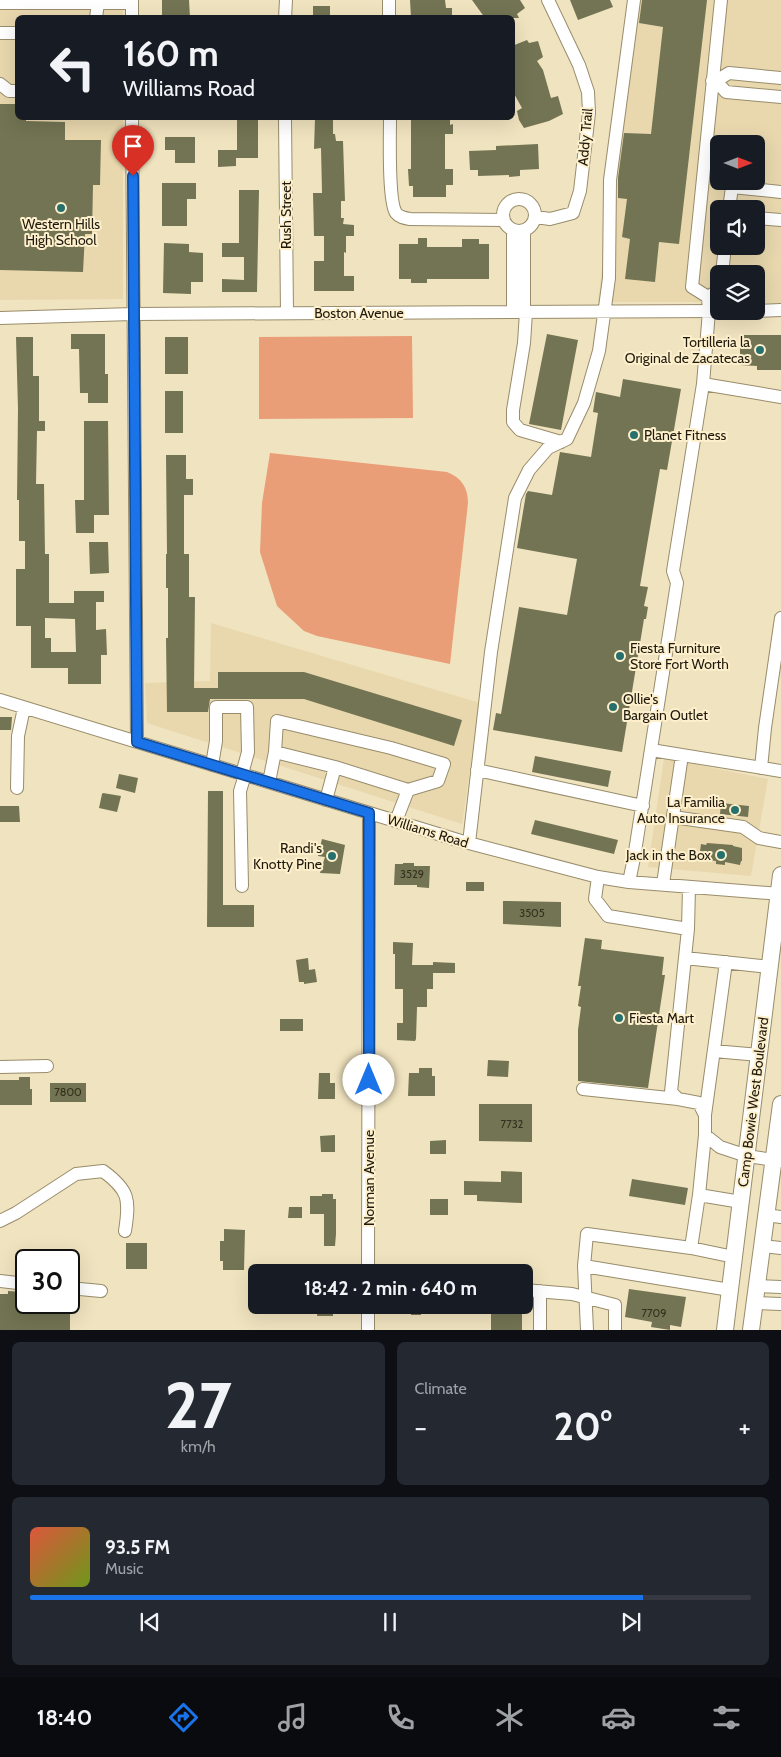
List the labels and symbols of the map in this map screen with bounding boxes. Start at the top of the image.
street label: Addy Trail [574,107,597,167]
pin [112,125,154,176]
north arrow [710,135,765,190]
street label: Rush Street [277,181,295,249]
marker: Western Hills High School [55,202,67,214]
place label: Western Hills High School [22,215,100,249]
street label: Boston Avenue [314,304,404,322]
place label: Tortilleria la Original de Zacatecas [625,333,750,367]
marker: Tortilleria la Original de Zacatecas [754,344,766,356]
place label: Planet Fitness [644,426,727,444]
marker: Planet Fitness [628,429,640,441]
place label: Fiesta Furniture Store Fort Worth [630,639,729,673]
marker: Fiesta Furniture Store Fort Worth [614,650,626,662]
place label: Ollie's Bargain Outlet [623,690,708,724]
marker: Ollie's Bargain Outlet [607,701,619,713]
place label: La Familia Auto Insurance [637,793,725,827]
marker: La Familia Auto Insurance [729,804,741,816]
street label: Williams Road [385,810,471,852]
place label: Randi's Knotty Pine [253,839,322,873]
place label: Jack in the Box [625,846,711,864]
marker: Jack in the Box [715,849,727,861]
marker: Randi's Knotty Pine [326,850,338,862]
house number: 3529 [400,867,424,881]
house number: 3505 [519,906,545,920]
place label: Fiesta Mart [629,1009,694,1027]
marker: Fiesta Mart [613,1012,625,1024]
street label: Camp Bowie West Boulevard [734,1016,772,1188]
position arrow [342,1053,394,1105]
house number: 7800 [54,1085,82,1099]
house number: 7732 [501,1117,524,1131]
street label: Norman Avenue [360,1130,378,1226]
speed limit sign: 30 [15,1249,80,1314]
house number: 7709 [642,1306,666,1320]

